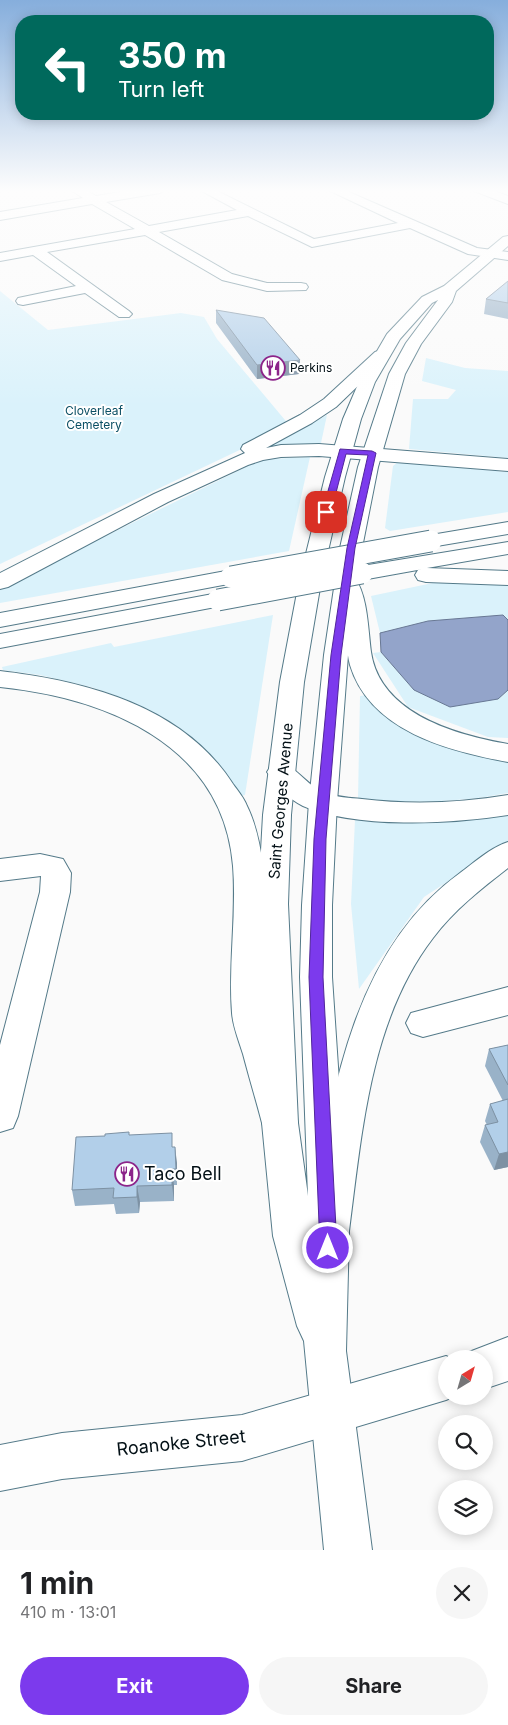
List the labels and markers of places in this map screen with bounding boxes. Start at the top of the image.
restaurant icon: Perkins [260,355,286,381]
place label: Perkins [290,360,332,375]
pin [305,491,347,533]
restaurant icon: Taco Bell [114,1161,140,1187]
place label: Taco Bell [144,1163,222,1184]

